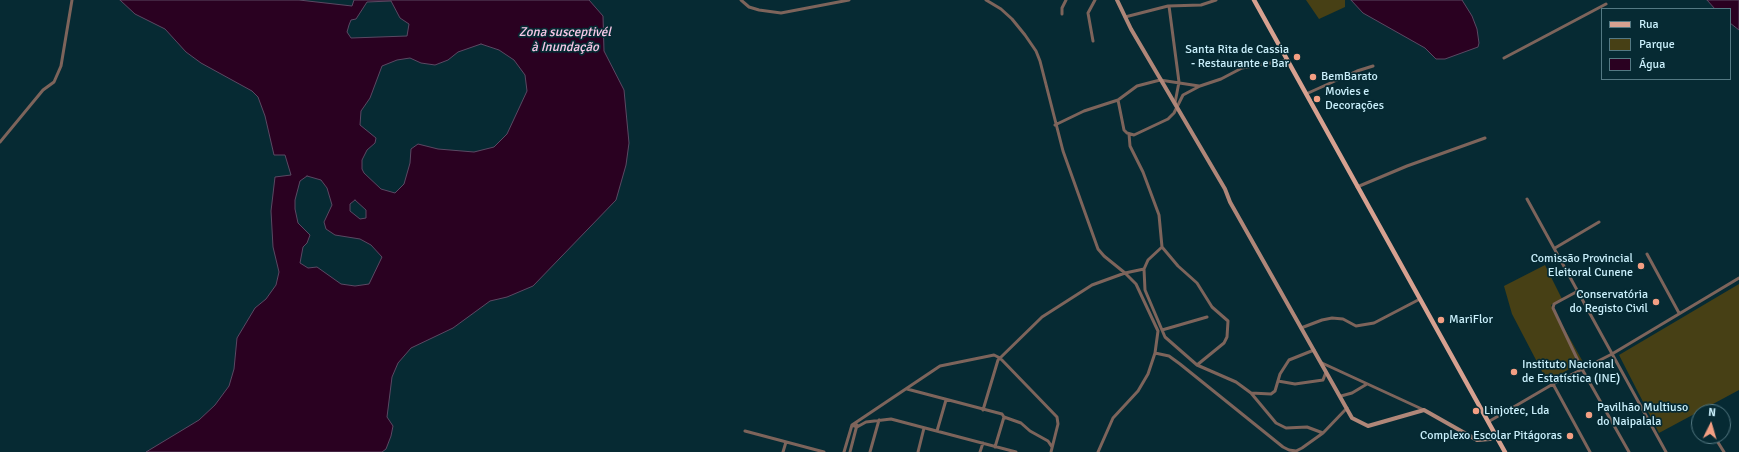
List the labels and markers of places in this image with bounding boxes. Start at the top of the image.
place label: Santa Rita de Cassia - Restaurante e Bar [1185,43,1289,71]
marker: Santa Rita de Cassia - Restaurante e Bar [1292,52,1302,62]
place label: BemBarato [1321,70,1378,84]
marker: BemBarato [1308,72,1318,82]
place label: Movies e Decorações [1325,85,1384,113]
marker: Movies e Decorações [1312,94,1322,104]
place label: Comissão Provincial Eleitoral Cunene [1531,252,1633,280]
marker: Comissão Provincial Eleitoral Cunene [1636,261,1646,271]
place label: Conservatória do Registo Civil [1569,288,1648,316]
marker: Conservatória do Registo Civil [1651,297,1661,307]
place label: MariFlor [1449,313,1493,327]
marker: MariFlor [1436,315,1446,325]
place label: Instituto Nacional de Estatística (INE) [1522,358,1620,386]
marker: Instituto Nacional de Estatística (INE) [1509,367,1519,377]
place label: Pavilhão Multiuso do Naipalala [1597,401,1688,429]
place label: Linjotec, Lda [1484,404,1549,418]
marker: Linjotec, Lda [1471,406,1481,416]
marker: Pavilhão Multiuso do Naipalala [1584,410,1594,420]
place label: Complexo Escolar Pitágoras [1420,429,1562,443]
marker: Complexo Escolar Pitágoras [1565,431,1575,441]

